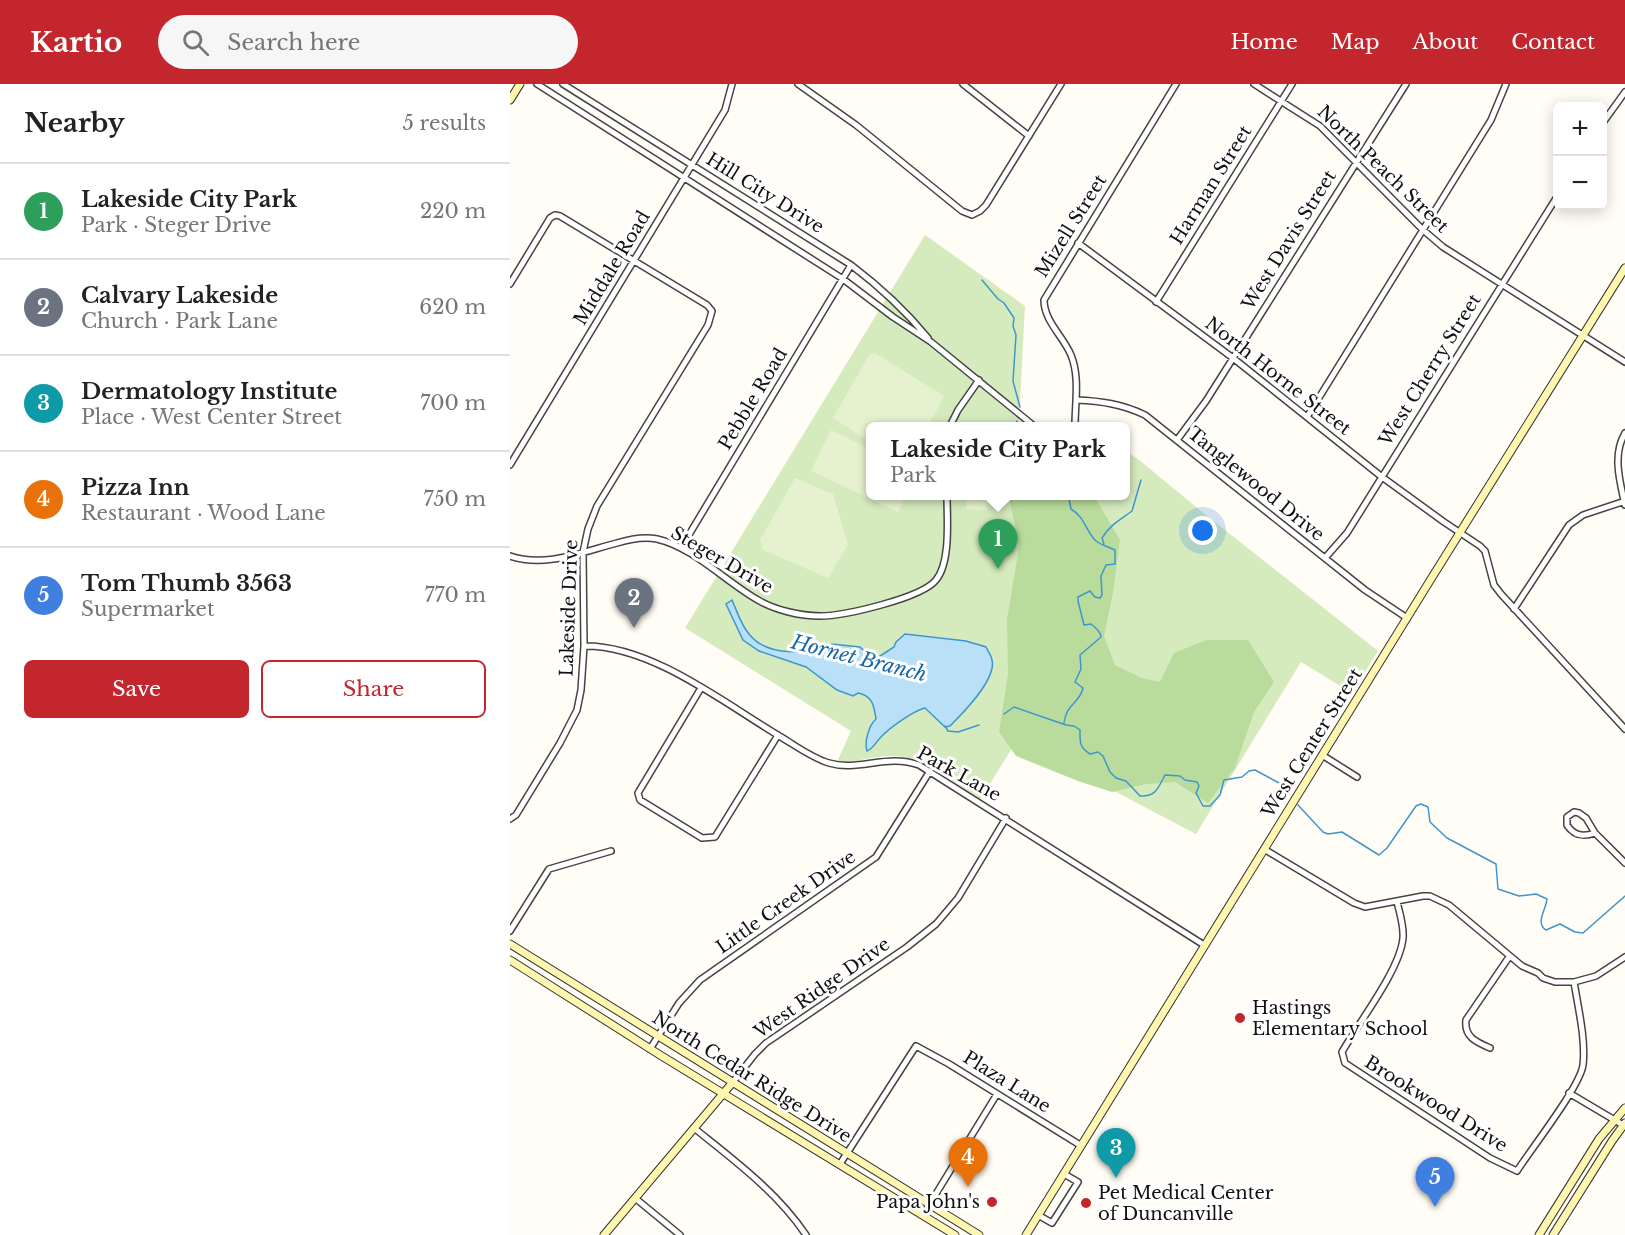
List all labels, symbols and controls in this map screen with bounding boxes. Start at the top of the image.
search box [158,15,578,69]
text: Kartio [30,25,122,60]
icon: search [179,26,212,59]
text: Search here [227,29,360,56]
text: Home [1231,29,1298,55]
text: Map [1331,29,1379,55]
text: About [1412,29,1478,55]
text: Contact [1511,29,1595,55]
street label: North Peach Street [1313,101,1453,237]
map controls [1553,102,1607,210]
button: + [1553,102,1607,156]
text: Nearby [24,107,125,139]
text: 5 results [403,111,486,135]
street label: Harman Street [1166,121,1257,249]
street label: Hill City Drive [702,148,828,238]
button: − [1553,156,1607,210]
street label: West Davis Street [1237,166,1341,315]
street label: Mizell Street [1031,170,1111,281]
text: Lakeside City Park [81,186,297,213]
text: 1 [39,199,48,223]
text: 220 m [420,199,486,223]
street label: Middale Road [569,207,655,329]
text: Park · Steger Drive [81,213,271,237]
text: Calvary Lakeside [81,282,278,309]
street label: West Cherry Street [1374,290,1486,451]
text: 2 [37,295,50,319]
text: 620 m [419,295,486,319]
text: Church · Park Lane [81,309,278,333]
street label: North Horne Street [1201,312,1355,440]
street label: Pebble Road [714,344,792,454]
text: Dermatology Institute [81,378,337,405]
text: 3 [37,391,50,415]
text: 700 m [420,391,486,415]
text: Place · West Center Street [81,405,342,429]
popup [866,422,1130,500]
street label: Tanglewood Drive [1183,422,1329,546]
text: Lakeside City Park [890,436,1106,463]
text: Park [890,463,936,487]
text: Pizza Inn [81,474,190,501]
text: 4 [37,487,50,511]
text: 750 m [423,487,486,511]
text: Restaurant · Wood Lane [81,501,326,525]
your location [1188,516,1217,545]
pin: 1 [978,520,1018,569]
street label: Steger Drive [667,522,777,598]
street label: Lakeside Drive [556,539,582,677]
text: Tom Thumb 3563 [81,570,292,597]
pin: 2 [614,578,654,628]
text: 5 [38,583,49,607]
text: 770 m [424,583,486,607]
text: Supermarket [81,597,215,621]
water label: Hornet Branch [788,629,929,686]
button: Save [24,660,249,718]
button: Share [261,660,486,718]
street label: West Center Street [1257,664,1367,823]
street label: Park Lane [913,742,1005,806]
street label: Little Creek Drive [712,846,860,958]
street label: West Ridge Drive [749,933,894,1044]
place label: Hastings Elementary School [1252,997,1428,1040]
street label: North Cedar Ridge Drive [648,1007,856,1147]
marker: Hastings Elementary School [1233,1011,1247,1025]
street label: Plaza Lane [959,1046,1055,1118]
street label: Brookwood Drive [1361,1051,1511,1157]
pin: 3 [1096,1128,1136,1178]
pin: 4 [948,1138,988,1187]
pin: 5 [1416,1158,1454,1207]
place label: Pet Medical Center of Duncanville [1098,1182,1274,1225]
place label: Papa John's [876,1191,980,1213]
marker: Papa John's [985,1195,999,1209]
marker: Pet Medical Center of Duncanville [1079,1196,1093,1210]

